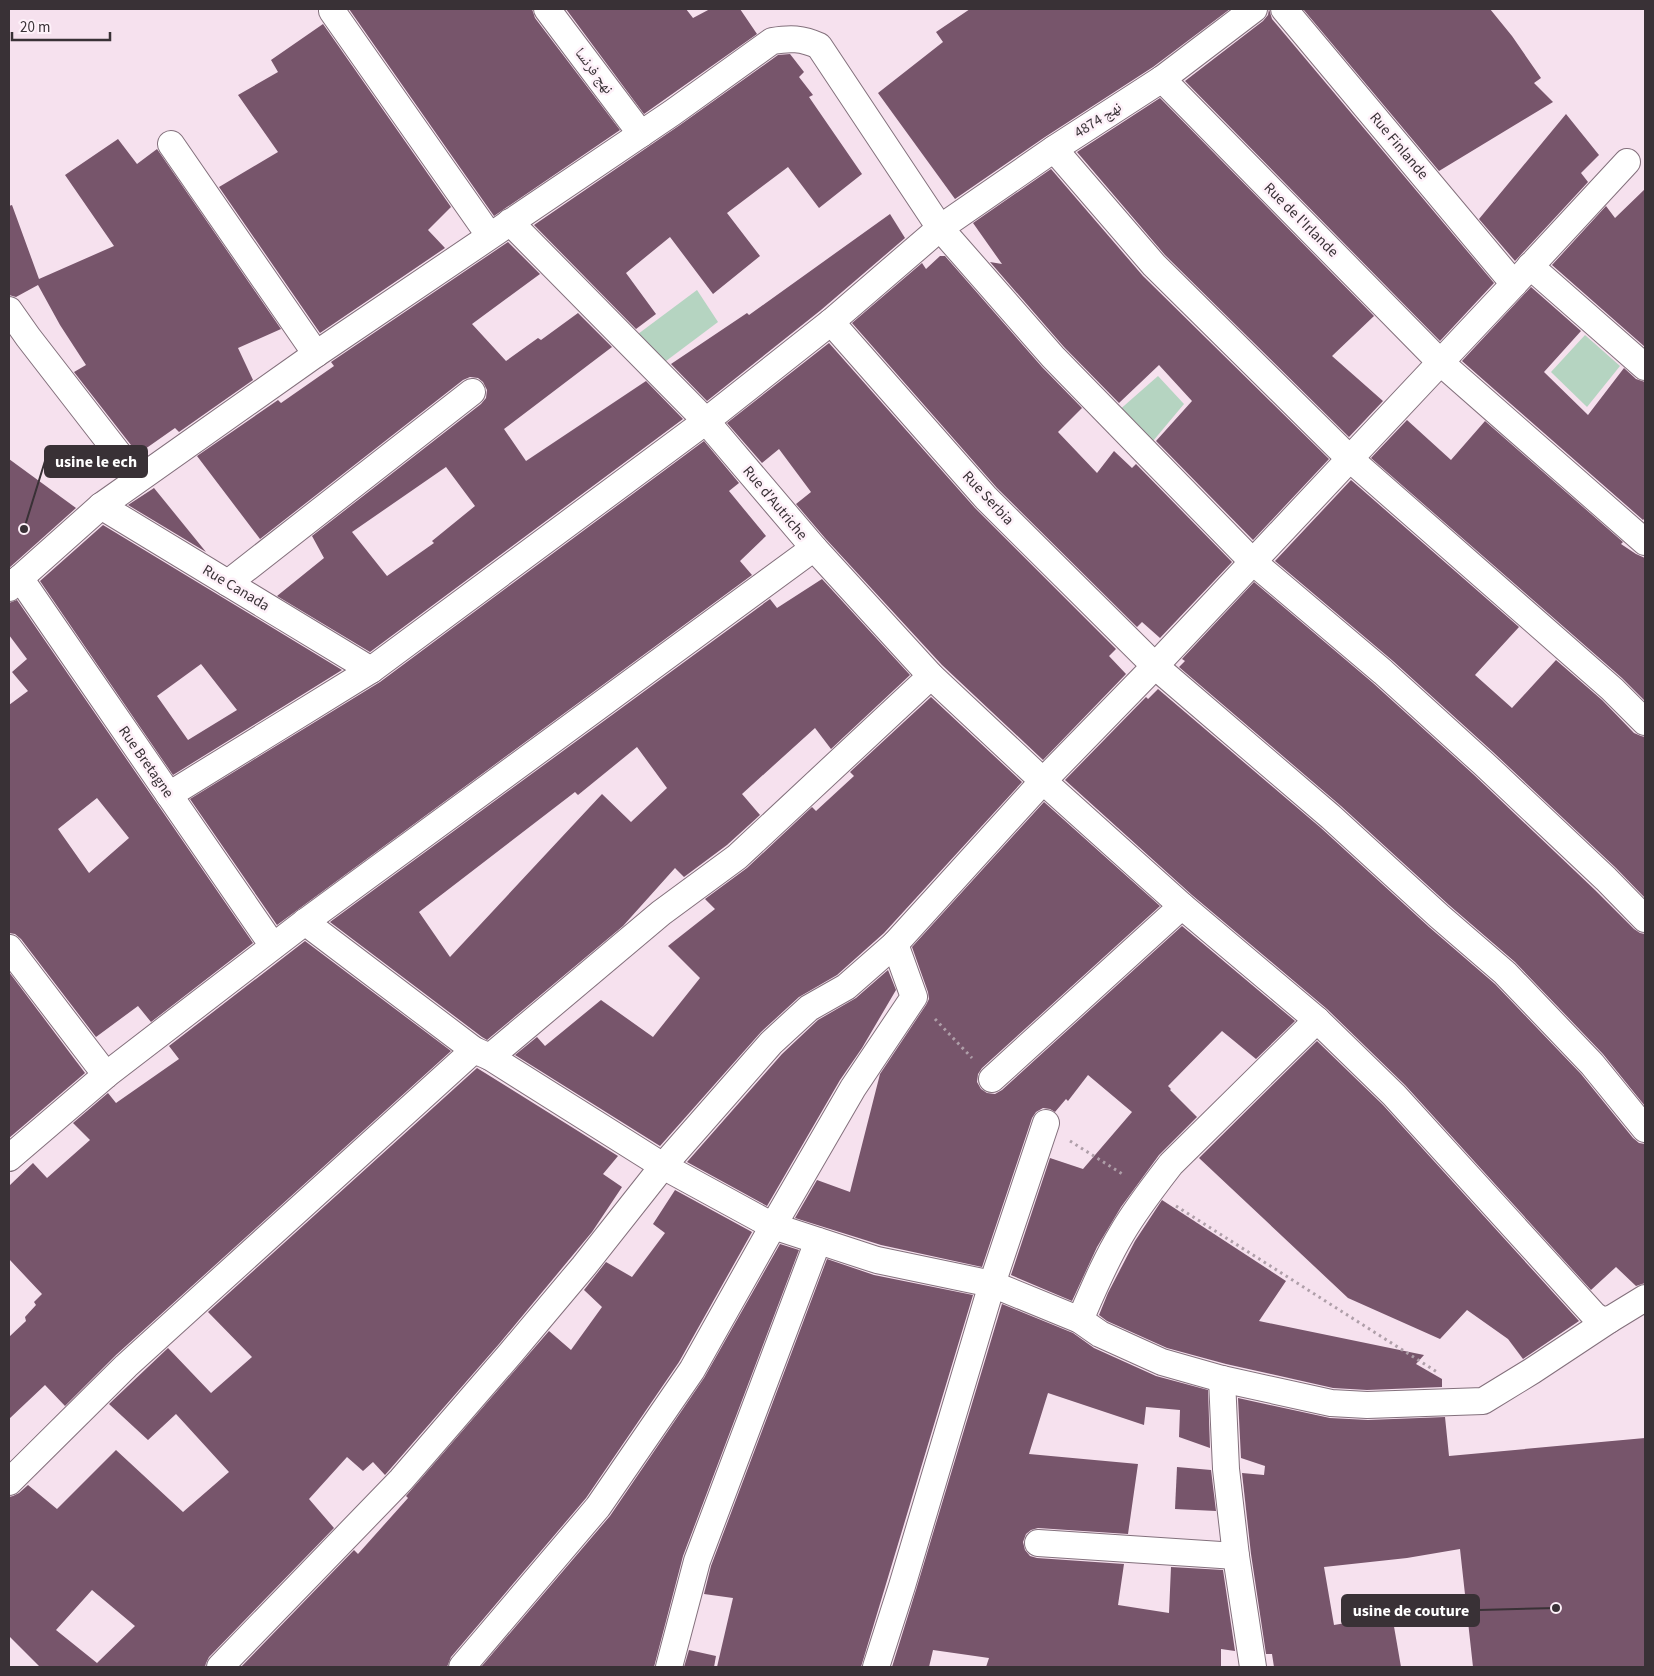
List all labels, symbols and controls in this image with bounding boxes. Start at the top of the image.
scale bar [12,10,110,42]
text: 20 m [20,17,50,38]
street label: نهج فرنسا [570,43,618,99]
street label: نهج 4874 [1070,97,1126,143]
street label: Rue Finlande [1365,108,1433,184]
street label: Rue de l'Irlande [1259,178,1343,262]
callout: usine le ech [45,446,147,477]
text: usine le ech [55,451,137,473]
street label: Rue d'Autriche [738,461,812,545]
street label: Rue Serbia [957,466,1019,530]
street label: Rue Canada [198,560,274,616]
street label: Rue Bretagne [113,722,179,802]
callout: usine de couture [1342,1595,1479,1626]
text: usine de couture [1353,1600,1469,1622]

